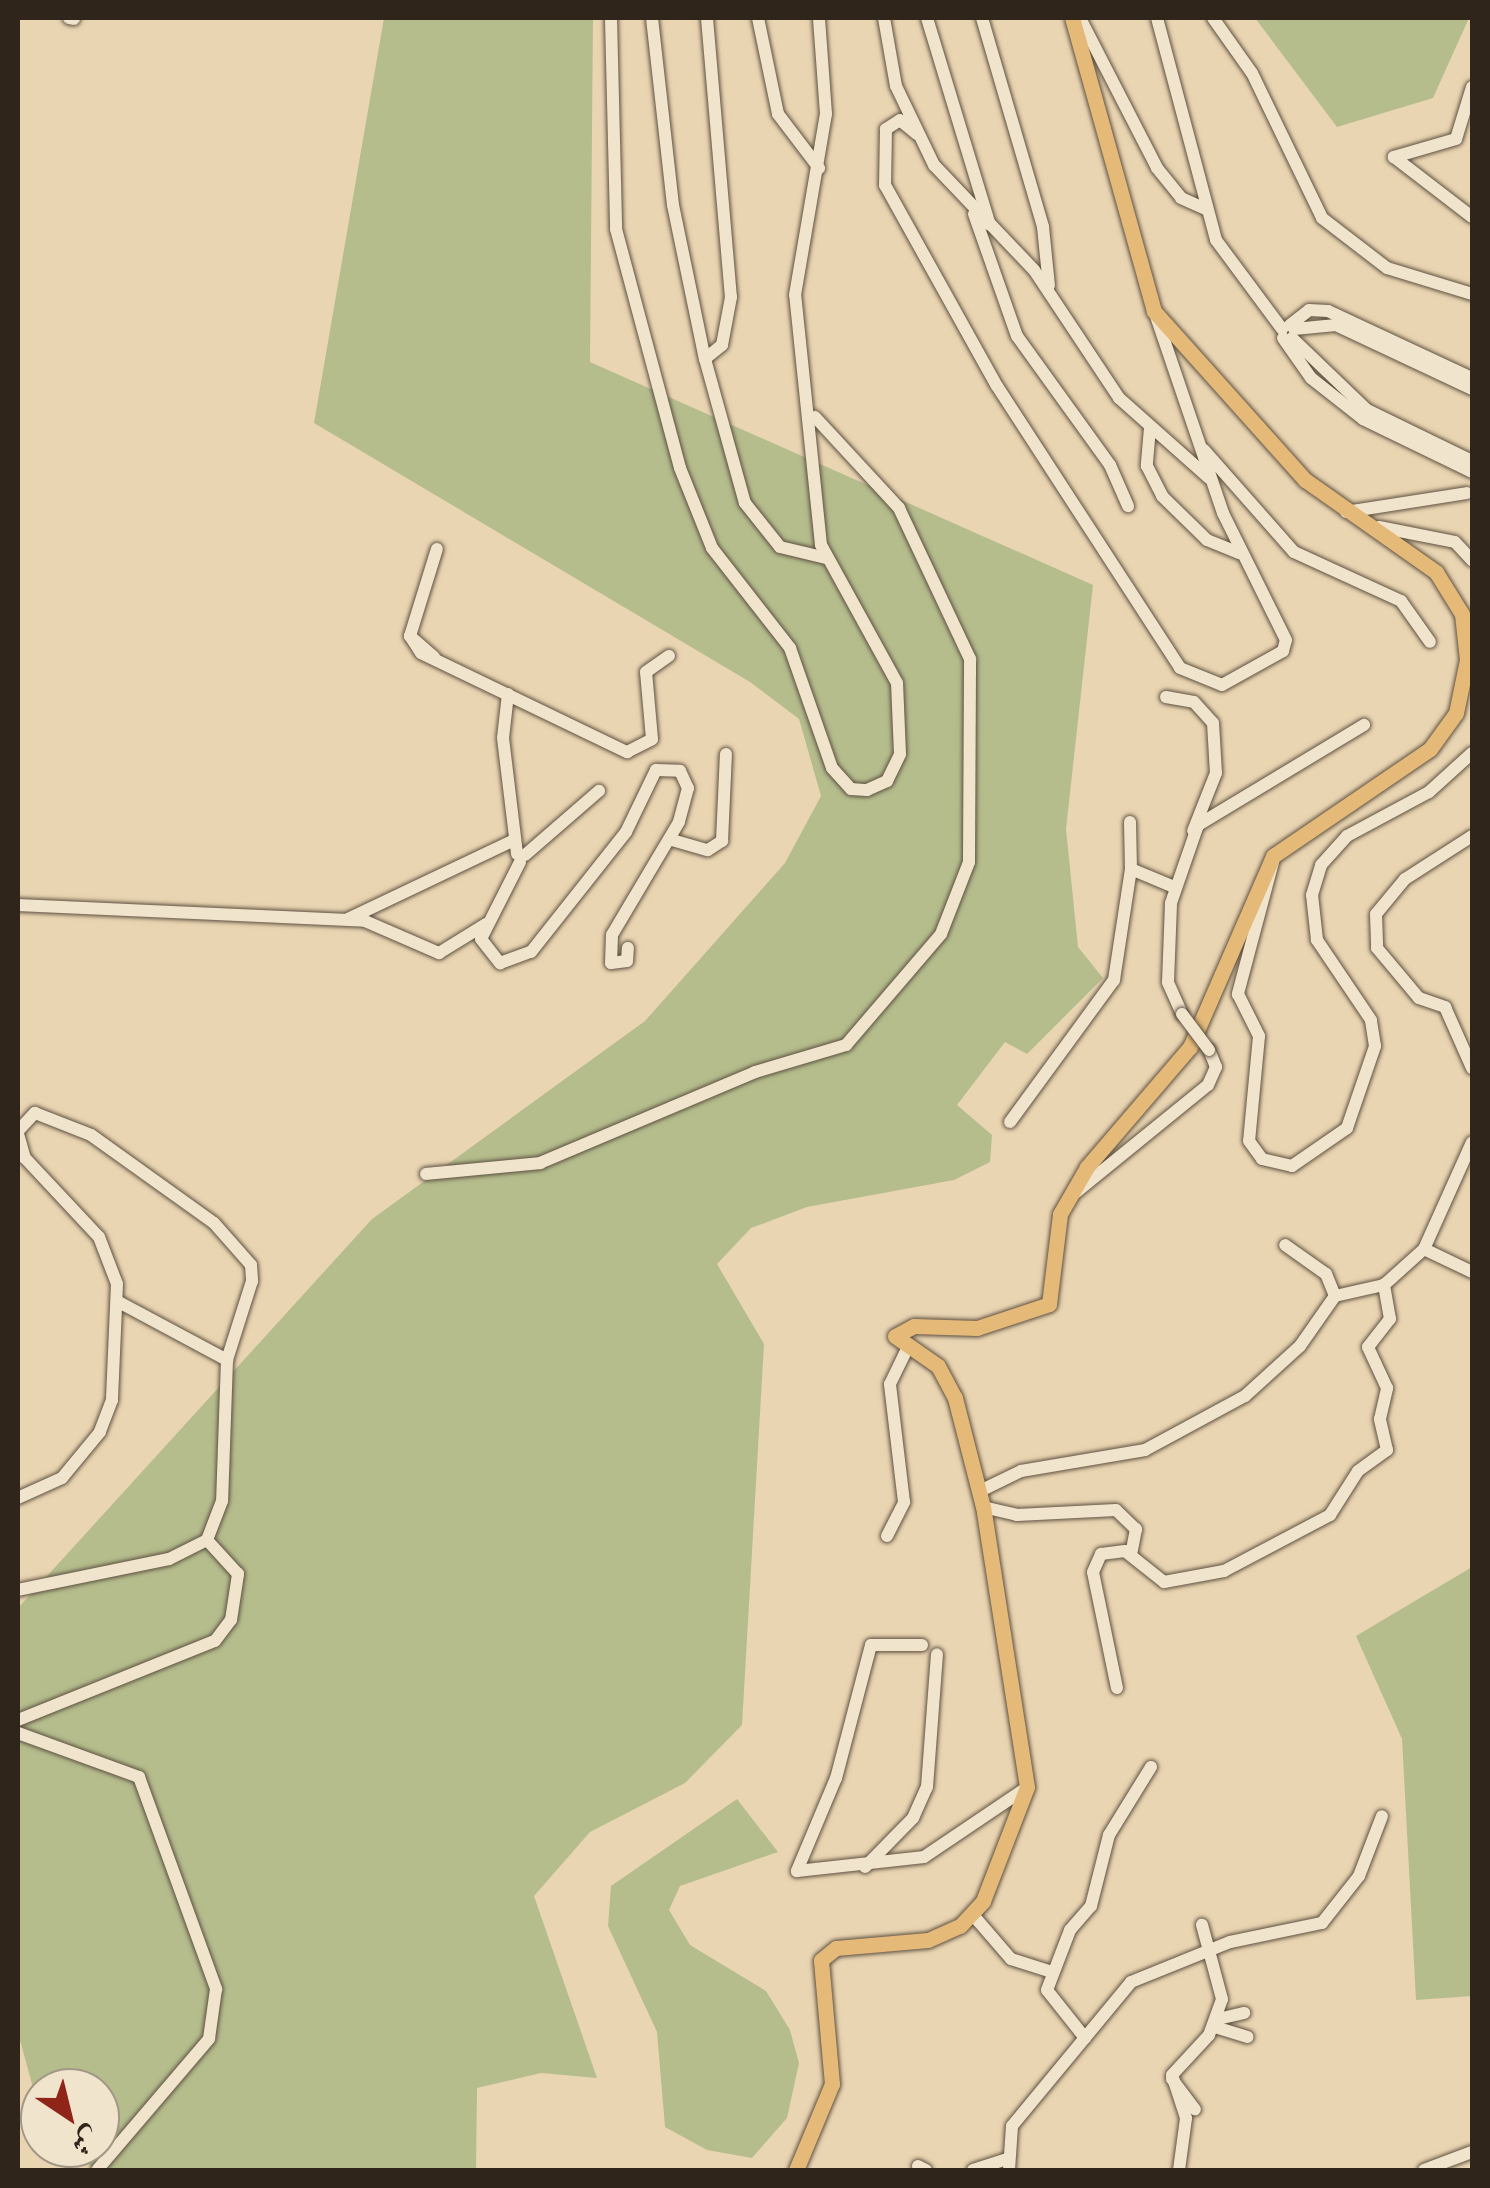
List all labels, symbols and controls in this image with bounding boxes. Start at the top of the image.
north arrow [20,2068,120,2168]
text: ش [64,2117,108,2164]

